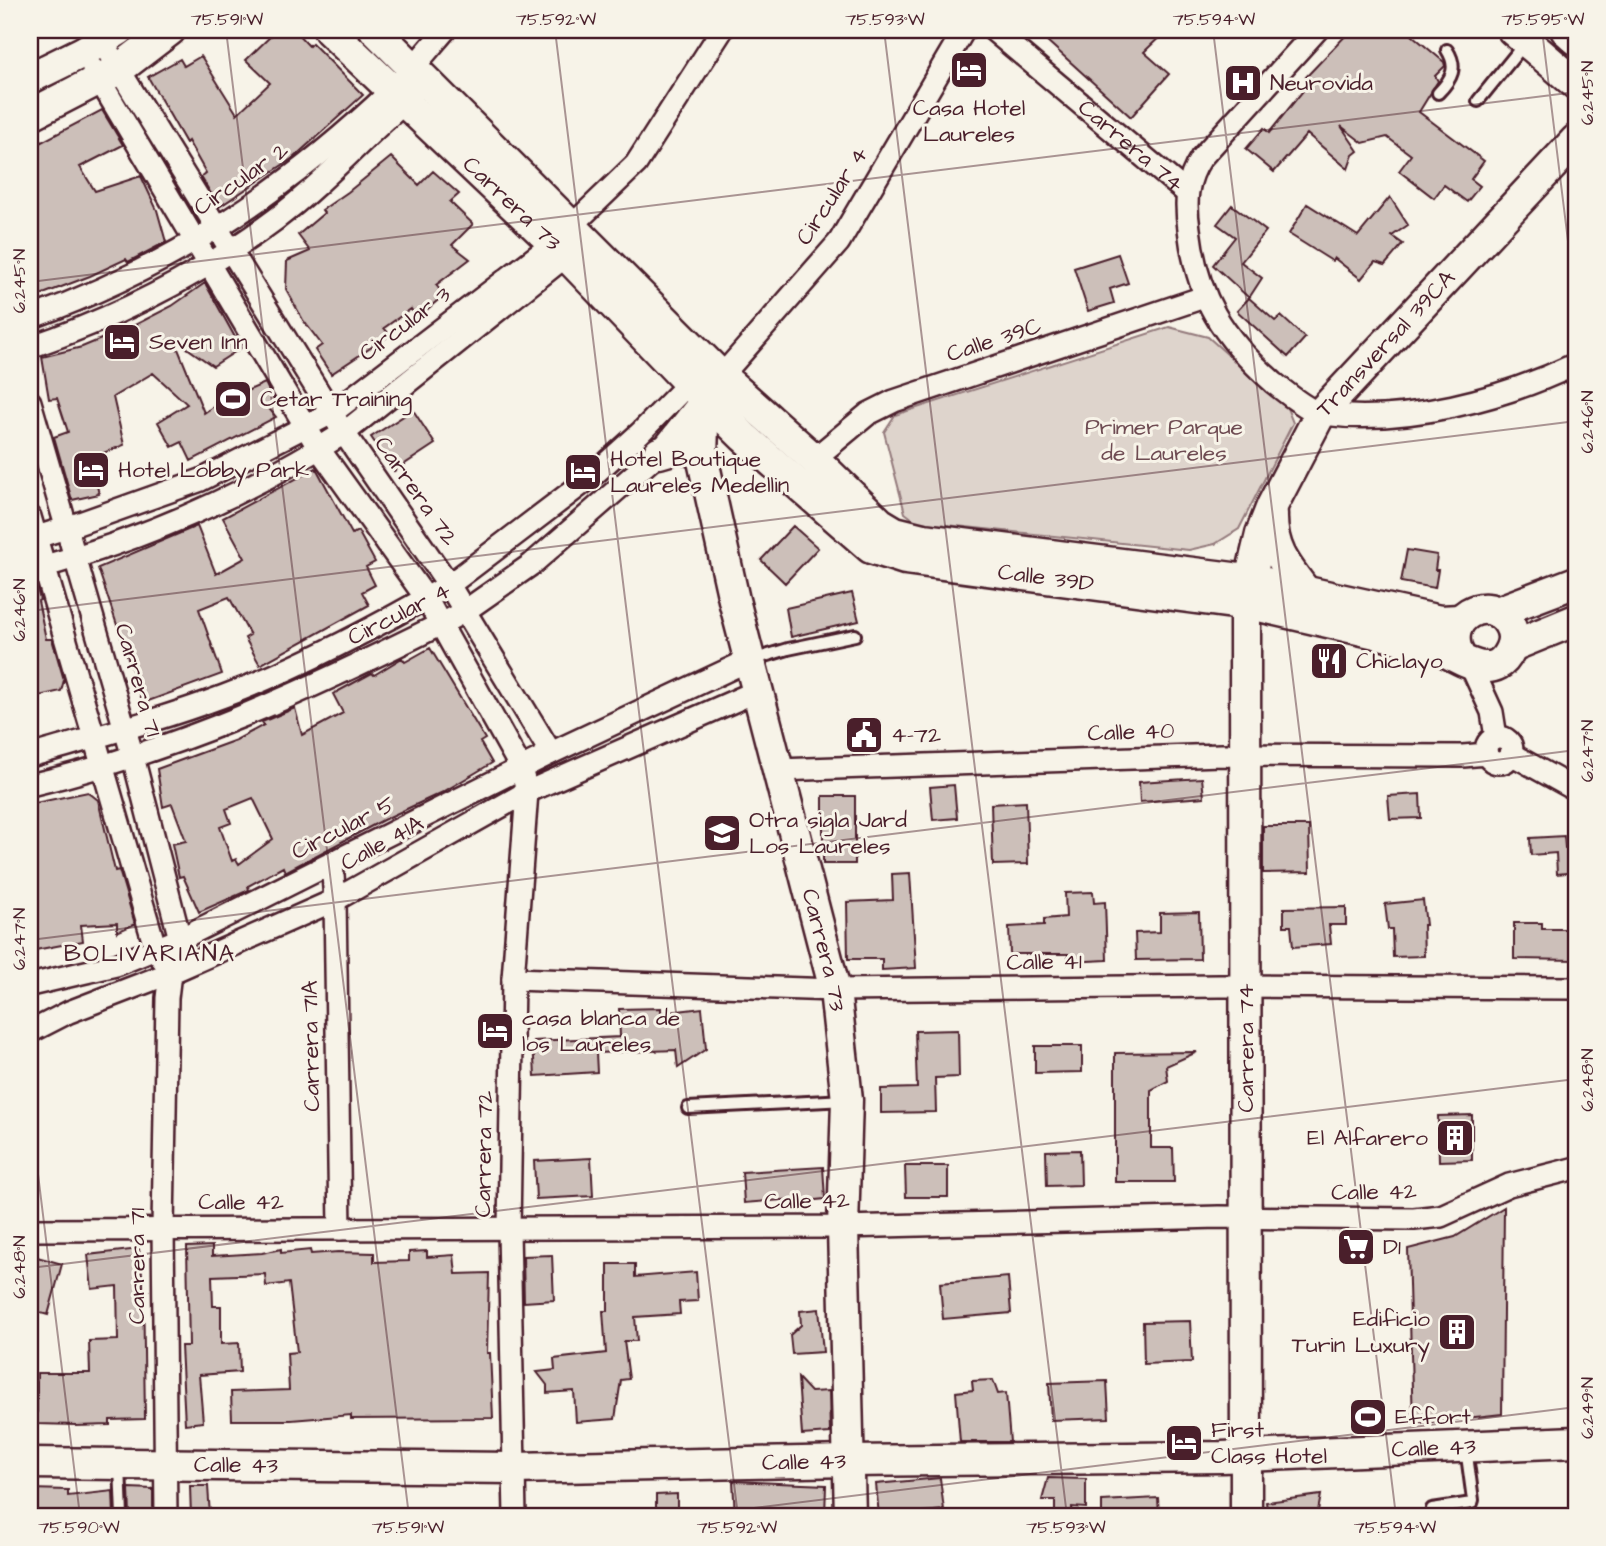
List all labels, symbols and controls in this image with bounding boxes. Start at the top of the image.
text: 75.591°W [191,7,263,32]
text: 75.592°W [516,7,596,32]
text: 75.593°W [845,7,925,32]
text: 75.594°W [1173,7,1255,32]
text: 75.595°W [1502,7,1585,32]
hotel icon: Casa Hotel Laureles [948,49,990,91]
text: 6.245°N [1575,61,1600,125]
hospital icon: Neurovida [1222,62,1264,104]
place label: Neurovida [1270,67,1373,99]
place label: Casa Hotel Laureles [913,92,1025,150]
street label: Carrera 74 [1071,92,1191,200]
street label: Circular 2 [187,135,295,223]
street label: Circular 4 [788,140,876,252]
street label: Carrera 73 [455,149,568,259]
text: 6.245°N [7,249,32,313]
street label: Transversal 39CA [1309,263,1463,424]
street label: Circular 3 [352,279,458,369]
street label: Calle 39C [942,310,1046,370]
hotel icon: Seven Inn [101,321,143,363]
place label: Seven Inn [149,326,248,358]
sports icon: Cetar Training [212,378,254,420]
place label: Cetar Training [260,383,412,416]
text: 6.246°N [1575,391,1600,453]
park label: Primer Parque de Laureles [1085,411,1243,469]
street label: Carrera 72 [367,430,465,552]
place label: Hotel Boutique Laureles Medellin [610,443,789,501]
hotel icon: Hotel Lobby Park [70,449,112,491]
hotel icon: Hotel Boutique Laureles Medellin [562,451,604,493]
place label: Hotel Lobby Park [118,454,309,487]
street label: Calle 39D [996,556,1096,600]
street label: Circular 4 [342,574,456,654]
text: 6.246°N [7,579,32,641]
street label: Carrera 71 [107,620,169,740]
restaurant icon: Chiclayo [1308,640,1350,682]
place label: Chiclayo [1356,645,1443,678]
public building icon: 4-72 [843,714,885,756]
street label: Calle 40 [1087,714,1175,750]
place label: 4-72 [891,719,941,751]
text: 6.247°N [1575,720,1600,782]
street label: Circular 5 [286,788,400,868]
place label: Otra sigla Jard Los Laureles [749,804,907,862]
street label: Calle 41A [335,807,429,879]
school or university icon: Otra sigla Jard Los Laureles [701,812,743,854]
street label: Carrera 73 [793,885,853,1013]
text: 6.247°N [7,908,32,970]
district label: BOLIVARIANA [64,937,236,971]
street label: Calle 41 [1006,945,1082,979]
street label: Carrera 71A [294,980,328,1112]
street label: Carrera 74 [1230,983,1262,1113]
place label: casa blanca de los Laureles [522,1002,680,1060]
hotel icon: casa blanca de los Laureles [474,1010,516,1052]
text: 6.248°N [1575,1048,1600,1112]
street label: Carrera 72 [467,1090,501,1218]
building icon: El Alfarero [1434,1117,1476,1159]
place label: El Alfarero [1307,1122,1428,1154]
street label: Calle 42 [1331,1175,1417,1209]
street label: Calle 42 [764,1184,850,1218]
street label: Calle 42 [198,1186,284,1218]
street label: Carrera 71 [121,1208,153,1324]
supermarket icon: D1 [1335,1226,1377,1268]
place label: D1 [1383,1231,1401,1263]
text: 6.248°N [7,1235,32,1299]
place label: Edificio Turin Luxury [1292,1303,1430,1362]
building icon: Edificio Turin Luxury [1436,1311,1478,1353]
text: 6.249°N [1575,1377,1600,1439]
sports icon: Effort [1347,1396,1389,1438]
place label: Effort [1395,1401,1472,1433]
place label: First Class Hotel [1211,1414,1327,1472]
hotel icon: First Class Hotel [1163,1422,1205,1464]
street label: Calle 43 [1391,1430,1477,1466]
street label: Calle 43 [761,1445,847,1479]
street label: Calle 43 [194,1449,279,1482]
text: 75.590°W [38,1515,120,1540]
text: 75.591°W [372,1515,444,1540]
text: 75.592°W [697,1515,777,1540]
text: 75.593°W [1026,1515,1106,1540]
text: 75.594°W [1354,1515,1436,1540]

